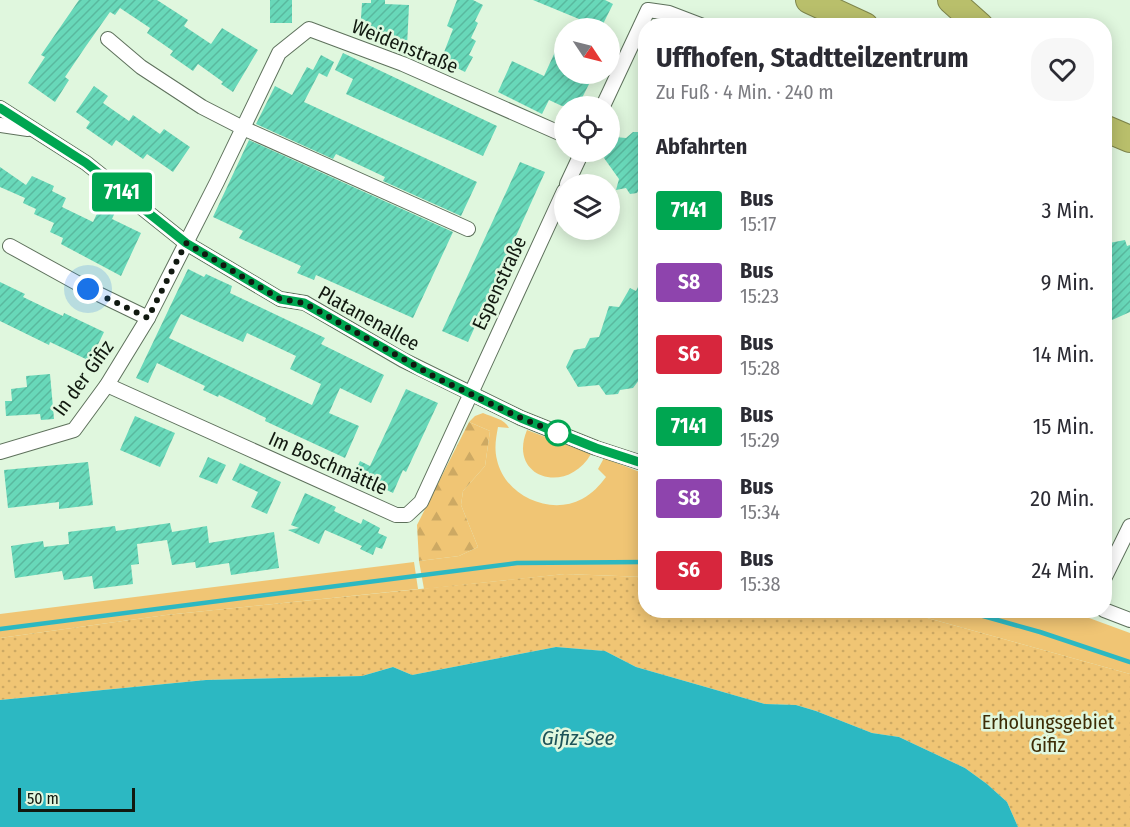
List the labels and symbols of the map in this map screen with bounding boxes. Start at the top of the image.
street label: Weidenstraße [348,14,462,78]
north arrow [554,18,620,84]
line badge: 7141 [80,172,164,212]
street label: Espenstraße [467,232,531,334]
your location [73,274,103,304]
street label: Platanenallee [314,280,424,356]
street label: In der Gifiz [48,335,119,420]
unlabelled marker [545,420,571,446]
street label: Im Boschmättle [265,426,391,500]
park label: Erholungsgebiet Gifiz [982,710,1115,757]
water label: Gifiz-See [542,725,614,751]
scale bar [18,785,135,812]

